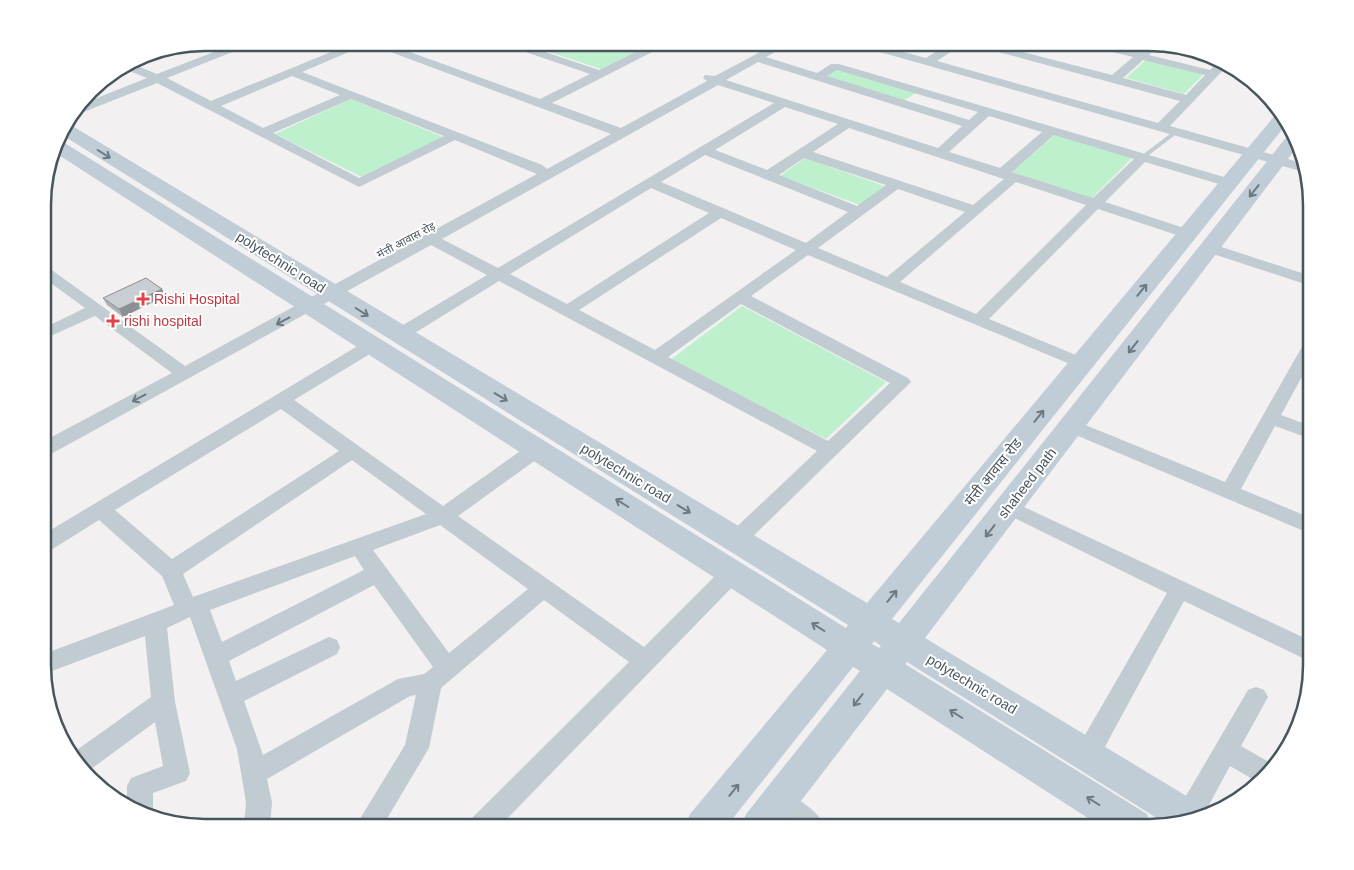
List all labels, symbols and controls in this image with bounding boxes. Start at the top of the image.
one-way arrow [97,149,111,159]
one-way arrow [1248,184,1259,197]
street label: मंत्ती आवास रोड़ [375,220,438,261]
street label: polytechnic road [234,228,328,296]
one-way arrow [1136,284,1148,297]
place label: Rishi Hospital [154,291,240,307]
marker: Rishi Hospital [136,292,150,306]
one-way arrow [355,307,369,317]
place label: rishi hospital [124,313,202,329]
marker: rishi hospital [106,314,120,328]
one-way arrow [276,316,290,326]
one-way arrow [1127,340,1138,353]
one-way arrow [493,392,507,402]
one-way arrow [133,393,147,403]
one-way arrow [1034,410,1045,423]
street label: मंत्ती आवास रोड [961,435,1025,509]
street label: polytechnic road [578,440,674,506]
street label: shaheed path [995,445,1059,521]
one-way arrow [615,498,629,508]
one-way arrow [677,504,691,514]
one-way arrow [985,524,996,537]
one-way arrow [886,590,897,603]
one-way arrow [812,622,826,632]
street label: polytechnic road [924,651,1020,717]
one-way arrow [853,694,864,707]
one-way arrow [949,709,963,719]
one-way arrow [728,783,739,796]
one-way arrow [1086,796,1100,806]

